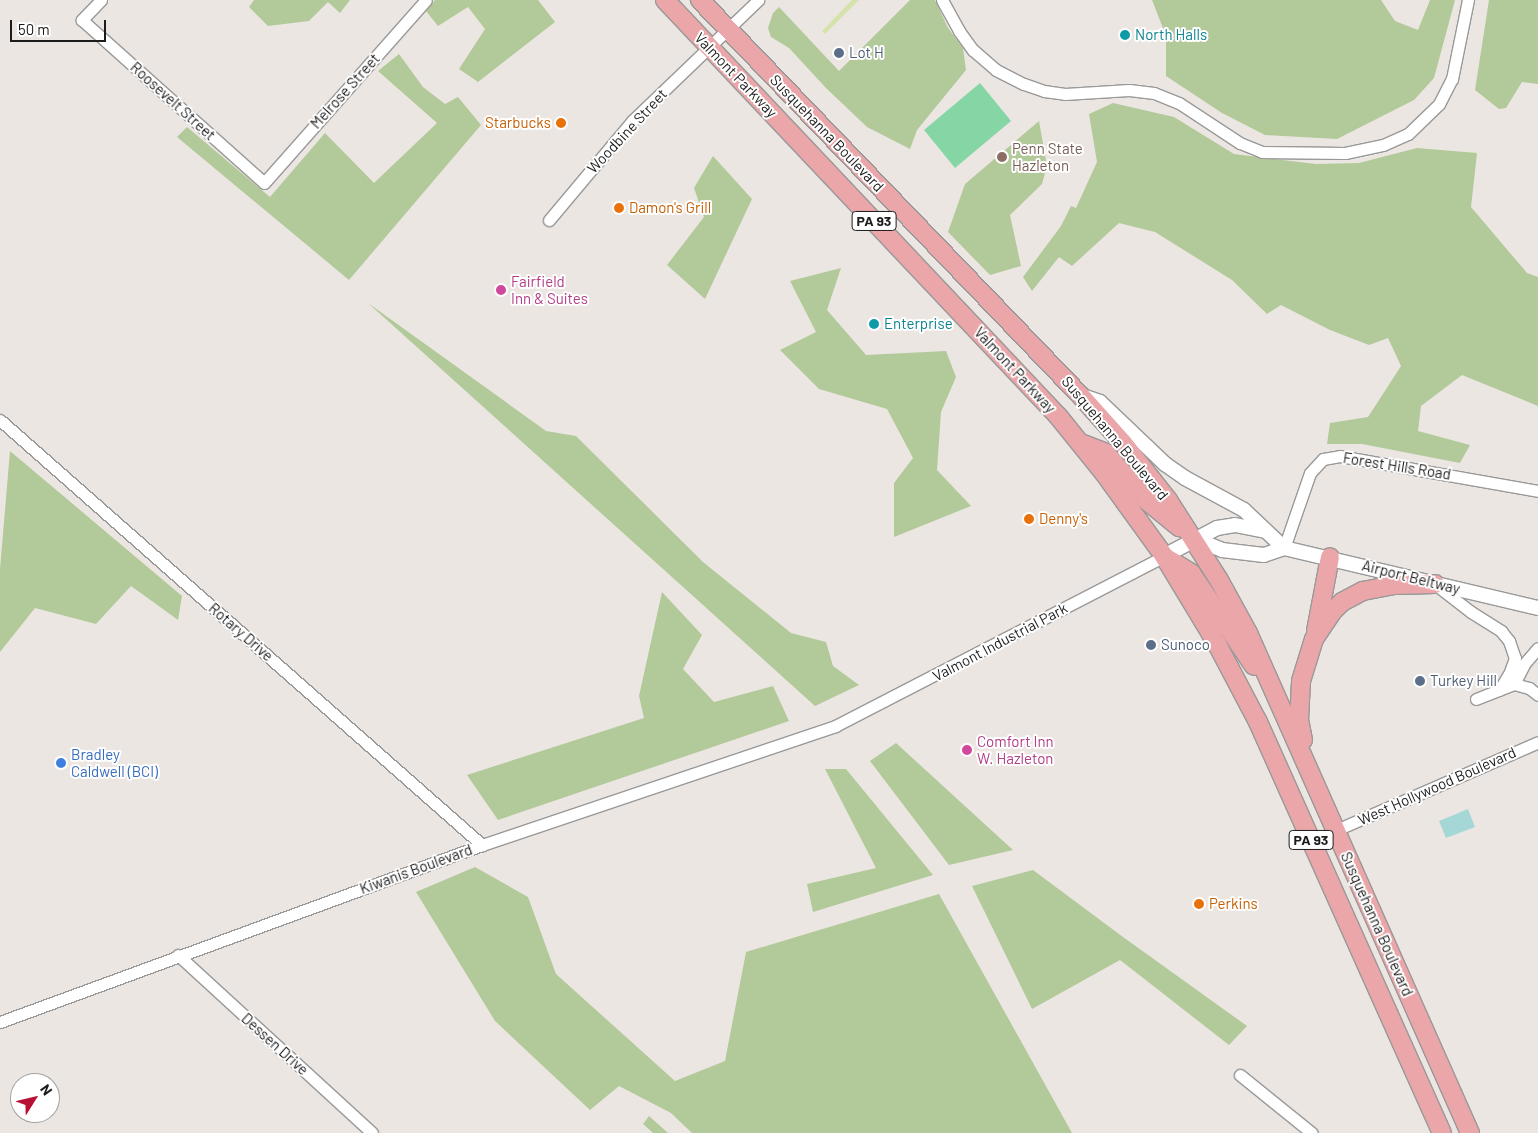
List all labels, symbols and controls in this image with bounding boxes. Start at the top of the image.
scale bar [12,10,109,42]
text: 50 m [18,20,50,38]
place label: North Halls [1135,26,1207,44]
street label: Valmont Parkway [691,29,781,121]
marker: North Halls [1119,29,1131,41]
place label: Lot H [849,44,884,62]
marker: Lot H [833,47,845,59]
street label: Melrose Street [307,50,383,132]
street label: Roosevelt Street [127,58,219,144]
street label: Susquehanna Boulevard [766,71,888,195]
street label: Woodbine Street [583,85,671,177]
place label: Starbucks [485,114,551,132]
marker: Starbucks [555,117,567,129]
place label: Penn State Hazleton [1012,139,1083,174]
marker: Penn State Hazleton [996,151,1008,163]
place label: Damon's Grill [629,199,711,217]
marker: Damon's Grill [613,202,625,214]
road number: PA 93 [852,210,896,232]
place label: Fairfield Inn & Suites [511,272,588,307]
marker: Fairfield Inn & Suites [495,284,507,296]
place label: Enterprise [884,315,953,333]
marker: Enterprise [868,318,880,330]
street label: Valmont Parkway [971,323,1059,417]
street label: Susquehanna Boulevard [1058,372,1172,504]
street label: Forest Hills Road [1342,449,1452,483]
place label: Denny's [1039,510,1088,528]
marker: Denny's [1023,513,1035,525]
street label: Airport Beltway [1360,556,1462,598]
street label: Rotary Drive [205,599,277,665]
street label: Valmont Industrial Park [930,599,1070,685]
place label: Sunoco [1161,636,1210,654]
marker: Sunoco [1145,639,1157,651]
place label: Turkey Hill [1430,672,1497,690]
marker: Turkey Hill [1414,675,1426,687]
place label: Comfort Inn W. Hazleton [977,732,1054,767]
street label: West Hollywood Boulevard [1355,743,1519,829]
marker: Comfort Inn W. Hazleton [961,744,973,756]
place label: Bradley Caldwell (BCI) [71,745,158,780]
marker: Bradley Caldwell (BCI) [55,757,67,769]
road number: PA 93 [1288,828,1334,852]
street label: Kiwanis Boulevard [357,840,475,898]
street label: Susquehanna Boulevard [1337,849,1417,999]
place label: Perkins [1209,895,1258,913]
marker: Perkins [1193,898,1205,910]
street label: Dessen Drive [238,1009,312,1079]
north arrow [10,1073,60,1123]
text: N [37,1081,56,1098]

